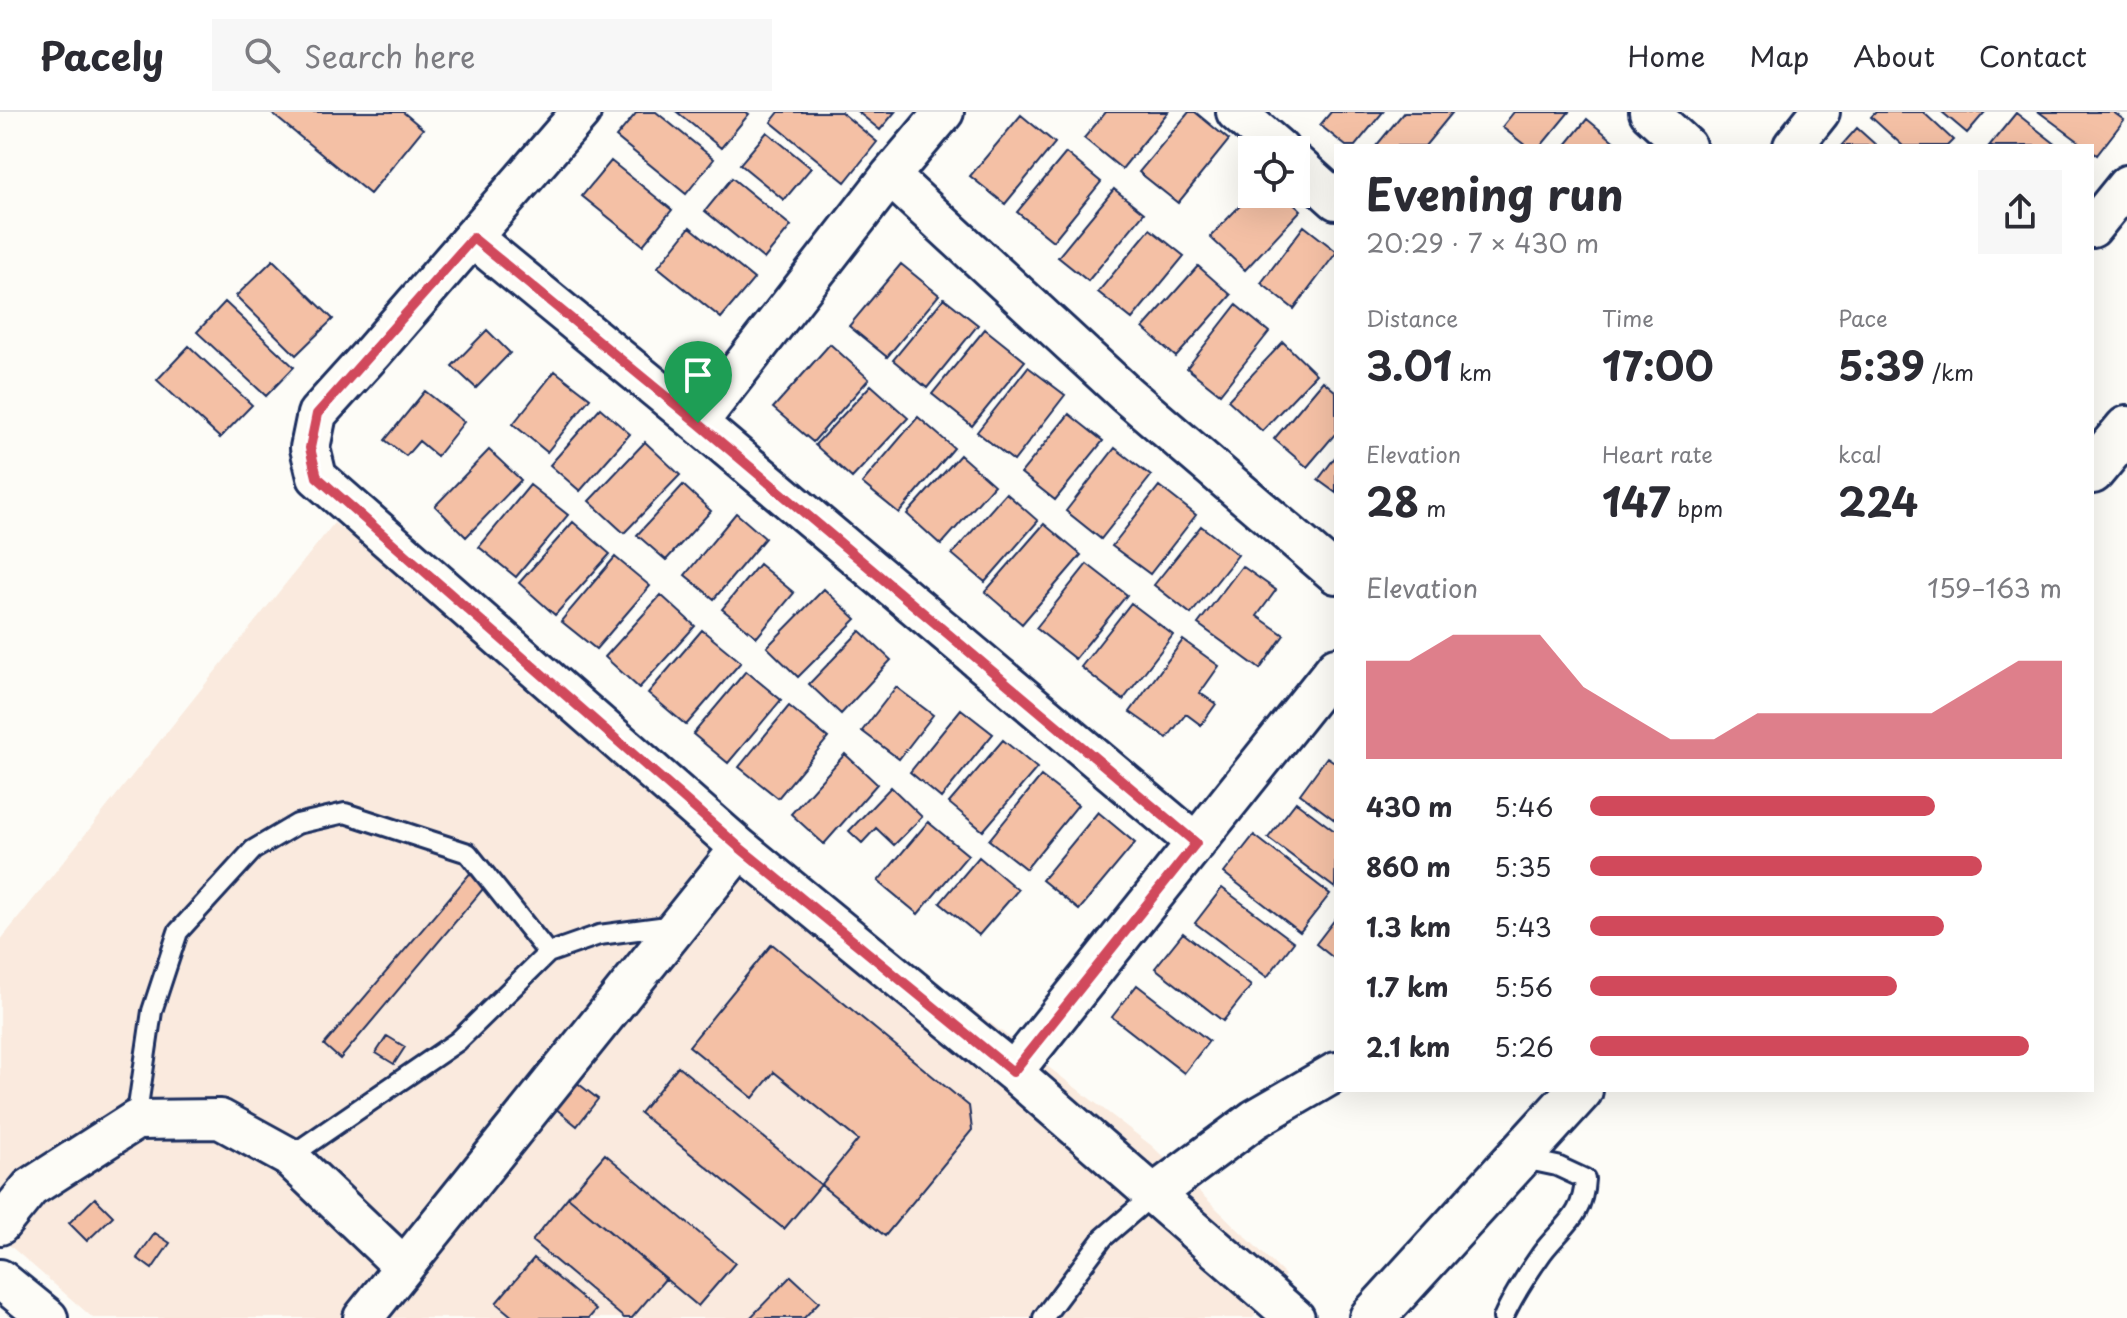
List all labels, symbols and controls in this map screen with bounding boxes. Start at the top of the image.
search box [212,19,772,91]
text: Pacely [40,27,164,84]
icon: search [240,33,284,77]
text: Search here [304,33,476,78]
text: Home [1627,34,1705,77]
text: Map [1749,34,1809,77]
text: About [1853,34,1935,77]
text: Contact [1979,34,2087,77]
map controls [1238,136,1310,208]
button: locate [1238,136,1310,208]
text: Evening run [1366,160,1624,226]
button: share [1978,170,2062,254]
text: 20:29 · 7 × 430 m [1366,223,1599,262]
text: Distance [1366,301,1458,334]
text: Time [1602,301,1654,334]
text: Pace [1838,301,1888,334]
text: 3.01 [1366,334,1452,395]
text: 17:00 [1602,334,1714,395]
text: 5:39 [1838,334,1925,395]
pin [664,341,732,423]
icon: arrive [676,353,720,397]
text: km [1452,355,1492,388]
text: /km [1925,355,1974,388]
text: Elevation [1366,437,1461,470]
text: Heart rate [1602,437,1713,470]
text: kcal [1838,437,1882,470]
text: 28 [1366,470,1419,531]
text: 147 [1602,470,1670,531]
text: 224 [1838,470,1918,531]
text: m [1419,491,1446,524]
text: bpm [1670,491,1723,524]
text: Elevation [1366,568,1478,607]
text: 159–163 m [1927,568,2062,607]
text: 430 m [1366,787,1453,826]
text: 5:46 [1494,787,1554,826]
text: 860 m [1366,847,1451,886]
text: 5:35 [1494,847,1551,886]
text: 1.3 km [1366,907,1451,946]
text: 5:43 [1494,907,1552,946]
text: 1.7 km [1366,967,1449,1006]
text: 5:56 [1494,967,1553,1006]
text: 2.1 km [1366,1027,1450,1066]
text: 5:26 [1494,1027,1554,1066]

